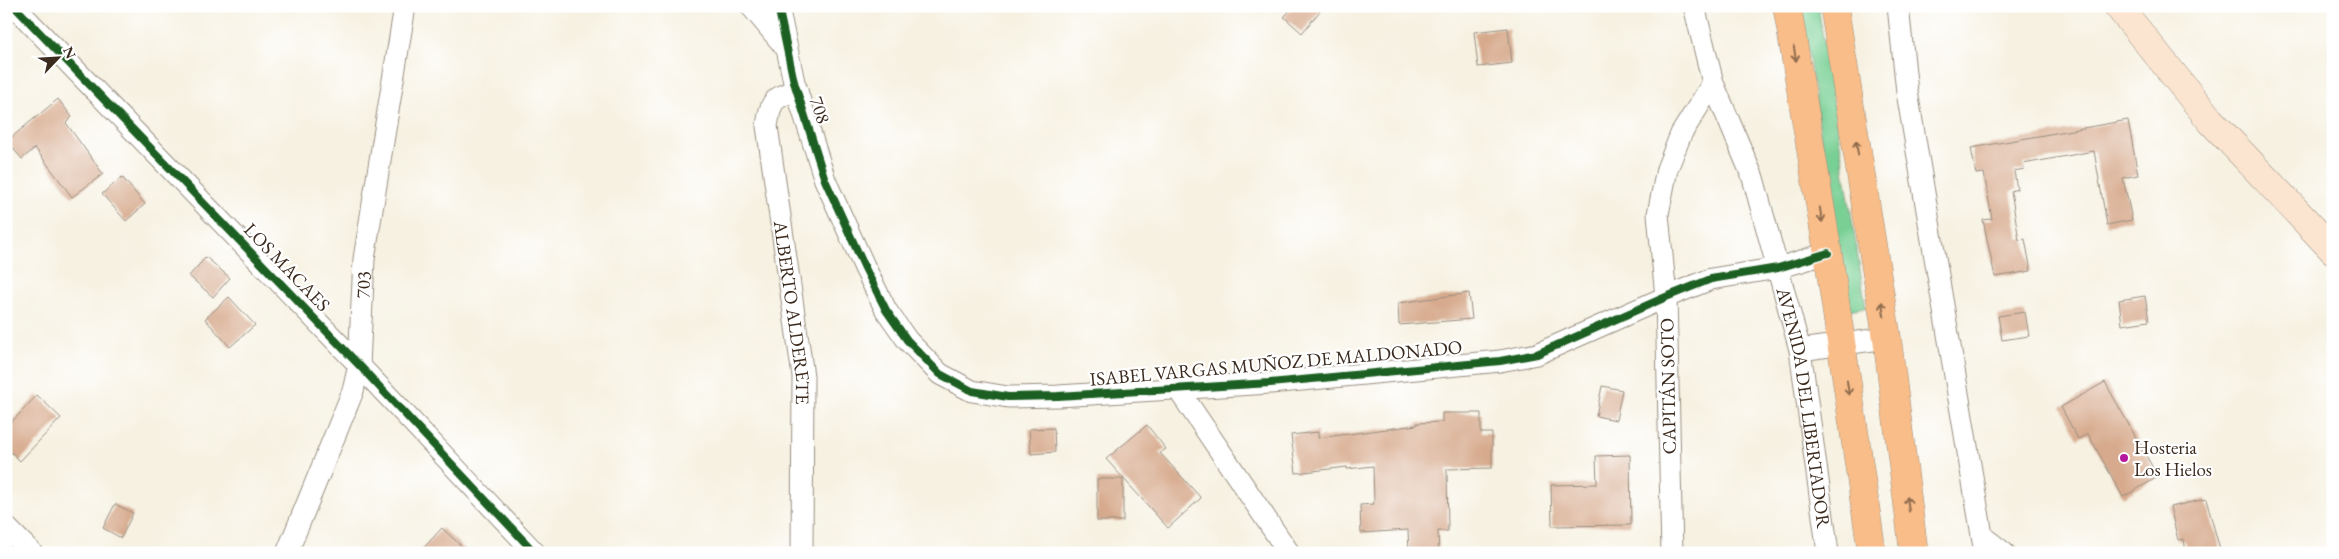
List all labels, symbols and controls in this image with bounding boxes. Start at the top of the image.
north arrow [32,32,82,82]
text: N [59,44,81,62]
one-way arrow [1790,46,1800,62]
street label: 708 [804,93,836,127]
one-way arrow [1851,140,1861,156]
one-way arrow [1817,206,1827,222]
street label: LOS MACAES [238,217,336,317]
street label: ALBERTO ALDERETE [768,218,816,405]
street label: 703 [350,270,376,299]
street label: AVENIDA DEL LIBERTADOR [1771,283,1837,530]
one-way arrow [1877,301,1887,317]
street label: CAPITÁN SOTO [1654,318,1682,454]
street label: ISABEL VARGAS MUÑOZ DE MALDONADO [1089,334,1463,392]
one-way arrow [1843,380,1853,396]
place label: Hosteria Los Hielos [2134,435,2212,482]
marker: Hosteria Los Hielos [2118,452,2130,464]
one-way arrow [1903,497,1913,513]

